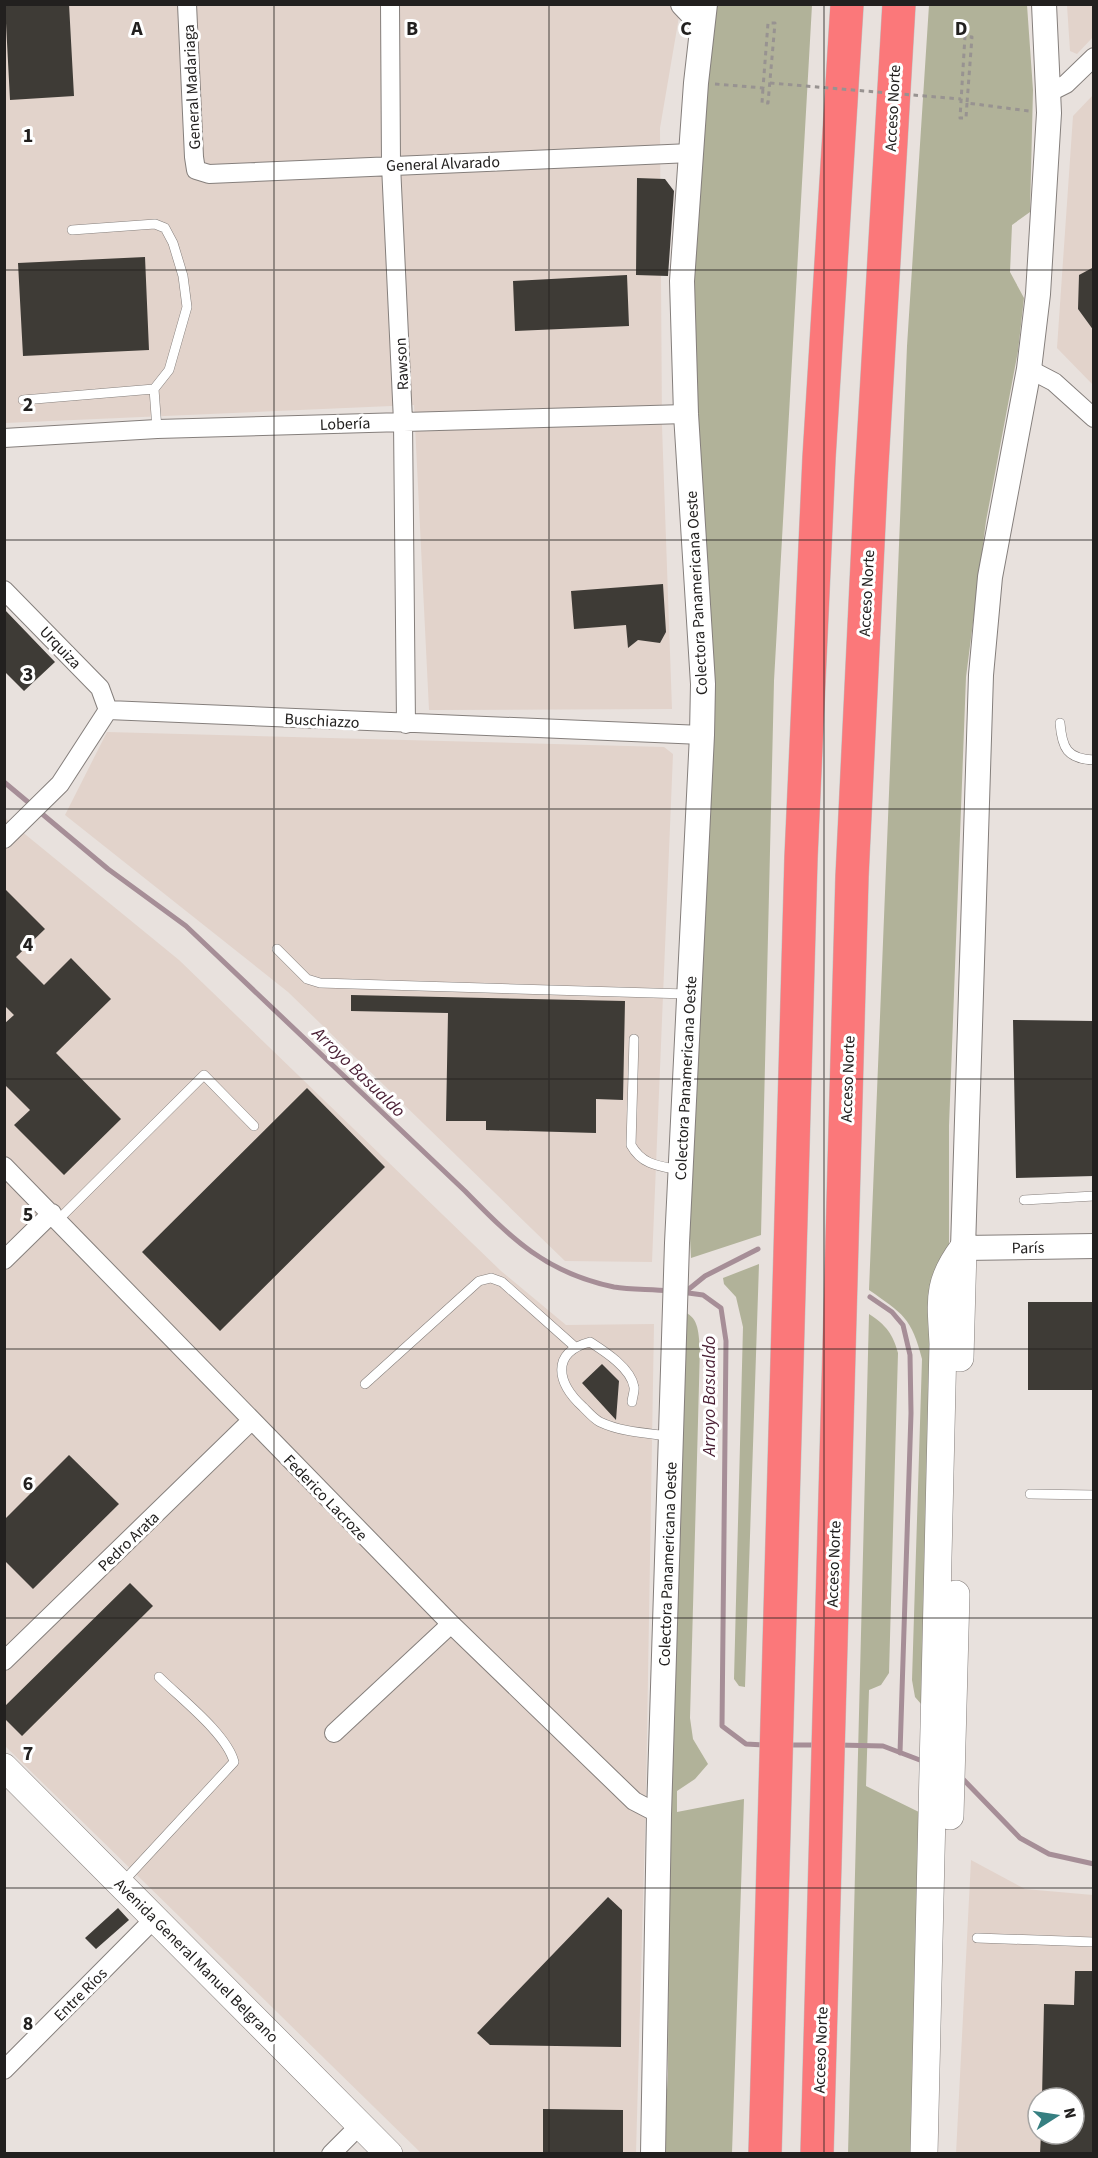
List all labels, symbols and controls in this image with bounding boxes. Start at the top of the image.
text: A [130,15,143,43]
text: B [406,15,418,43]
text: C [680,15,692,43]
text: D [955,15,967,43]
street label: General Madariaga [178,24,206,150]
street label: Acceso Norte [880,64,906,152]
text: 1 [23,122,33,150]
street label: General Alvarado [386,151,500,177]
street label: Rawson [390,337,414,391]
text: 2 [23,391,33,419]
street label: Lobería [319,412,371,436]
street label: Colectora Panamericana Oeste [681,490,713,696]
street label: Acceso Norte [854,549,880,637]
street label: Urquiza [34,621,86,674]
text: 3 [23,661,33,689]
street label: Buschiazzo [284,708,360,734]
text: 4 [23,931,34,959]
street label: Colectora Panamericana Oeste [670,975,702,1181]
water label: Arroyo Basualdo [306,1021,411,1123]
street label: Acceso Norte [835,1035,861,1123]
text: 5 [23,1201,33,1229]
street label: París [1012,1237,1045,1259]
water label: Arroyo Basualdo [697,1336,722,1457]
street label: Federico Lacroze [278,1450,372,1546]
street label: Colectora Panamericana Oeste [653,1461,683,1667]
text: 6 [23,1470,33,1498]
street label: Pedro Arata [93,1507,164,1577]
street label: Acceso Norte [821,1520,847,1608]
text: 7 [23,1740,33,1768]
street label: Avenida General Manuel Belgrano [109,1874,283,2048]
street label: Entre Ríos [49,1963,113,2026]
street label: Acceso Norte [808,2006,834,2094]
text: 8 [23,2010,33,2038]
north arrow [1026,2086,1086,2146]
text: N [1058,2106,1082,2121]

